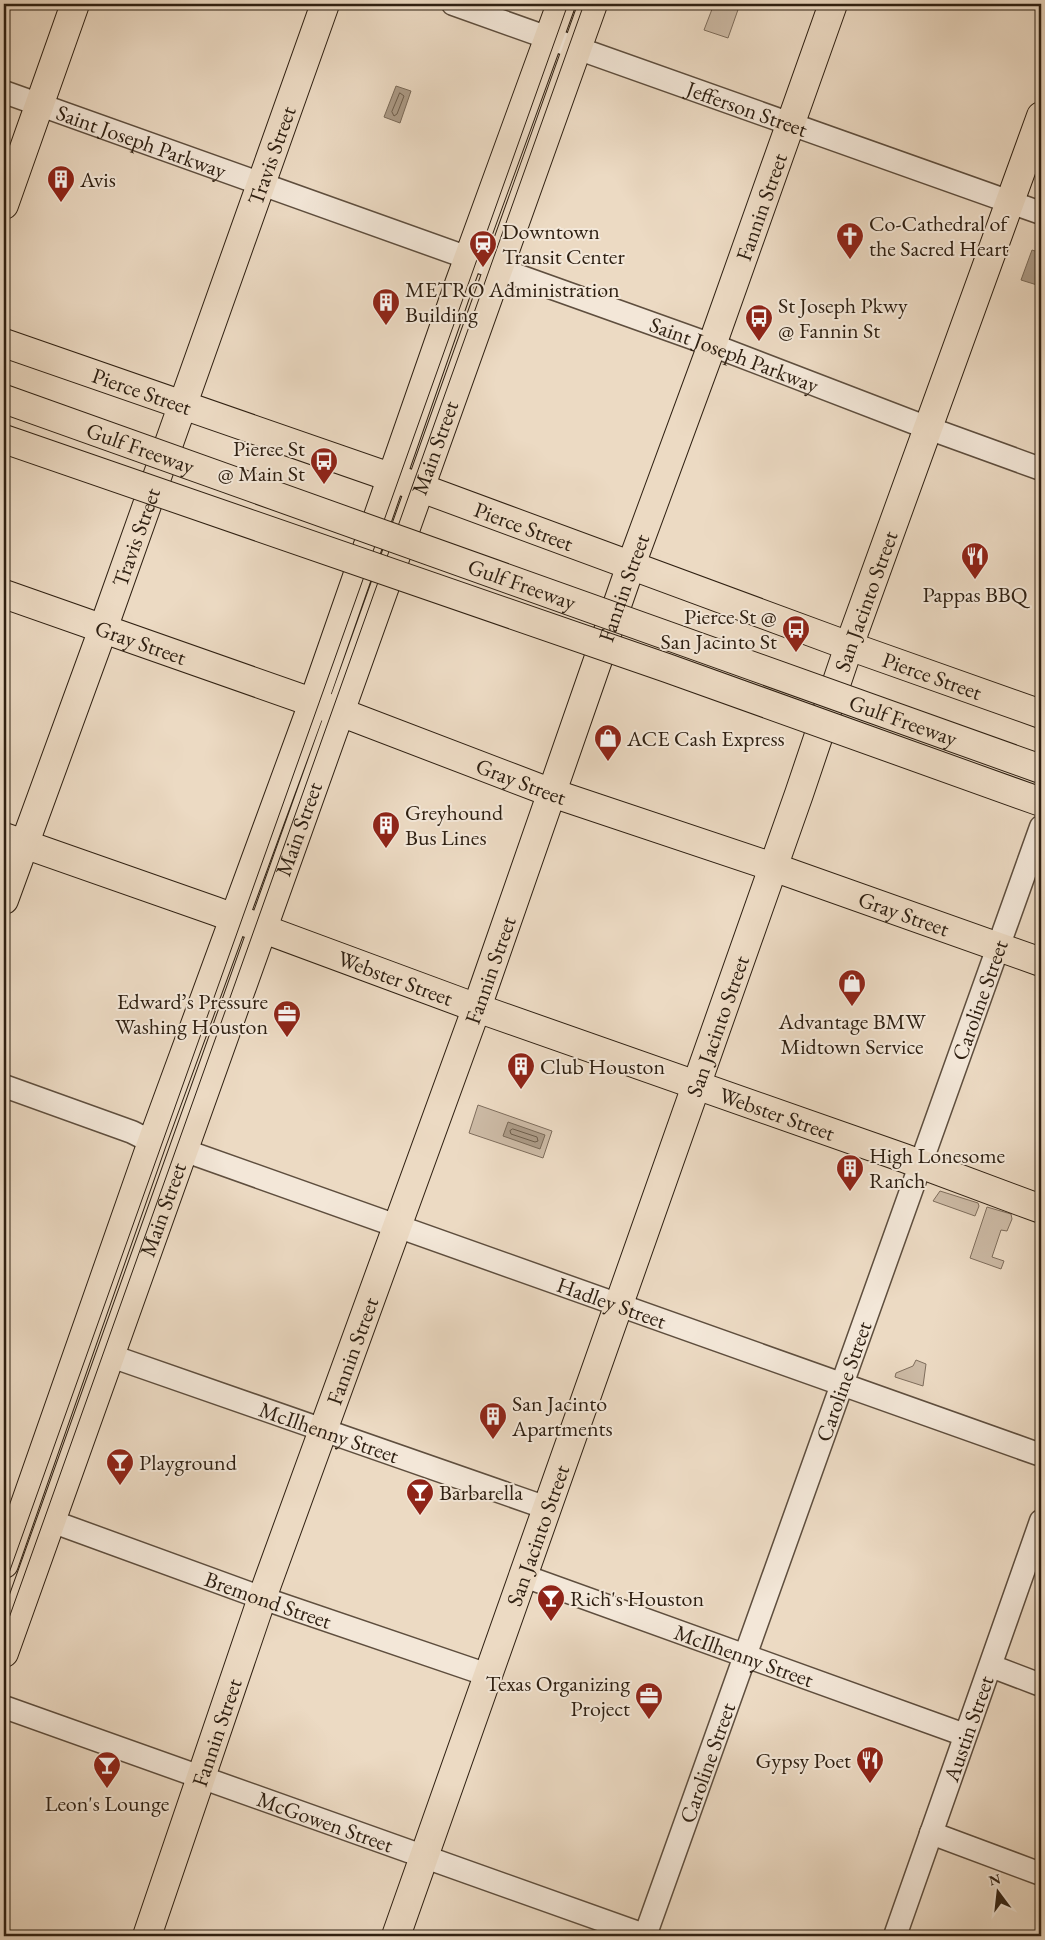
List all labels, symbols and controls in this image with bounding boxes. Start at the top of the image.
street label: Jefferson Street [681,73,812,143]
street label: Saint Joseph Parkway [52,97,231,185]
street label: Travis Street [240,102,302,209]
street label: Fannin Street [729,149,794,265]
building icon: Avis [46,164,76,203]
place label: Avis [79,165,116,194]
place label: Co-Cathedral of the Sacred Heart [869,209,1010,263]
place label: Downtown Transit Center [502,217,625,271]
church icon: Co-Cathedral of the Sacred Heart [835,221,865,260]
station icon: Downtown Transit Center [468,229,498,268]
place label: METRO Administration Building [405,275,620,329]
building icon: METRO Administration Building [371,287,401,326]
place label: St Joseph Pkwy @ Fannin St [778,291,908,345]
bus stop icon: St Joseph Pkwy @ Fannin St [744,303,774,342]
street label: Saint Joseph Parkway [646,309,824,399]
street label: Pierce Street [88,360,196,422]
street label: Main Street [404,396,465,499]
street label: Gulf Freeway [83,415,199,480]
place label: Pierce St @ Main St [217,434,305,488]
bus stop icon: Pierce St @ Main St [309,446,339,485]
street label: Travis Street [105,484,167,591]
street label: Pierce Street [470,494,577,557]
street label: San Jacinto Street [827,527,904,675]
street label: Fannin Street [591,530,656,646]
restaurant icon: Pappas BBQ [960,541,990,580]
street label: Gulf Freeway [464,551,580,617]
place label: Pappas BBQ [922,580,1031,609]
place label: Pierce St @ San Jacinto St [660,602,777,656]
street label: Gray Street [91,613,190,671]
bus stop icon: Pierce St @ San Jacinto St [781,614,811,653]
street label: Pierce Street [879,645,986,706]
street label: Gulf Freeway [845,687,962,753]
shop icon: ACE Cash Express [593,723,623,762]
place label: ACE Cash Express [626,724,785,753]
street label: Gray Street [472,751,570,811]
street label: Main Street [268,778,328,880]
place label: Greyhound Bus Lines [405,798,504,852]
building icon: Greyhound Bus Lines [371,810,401,849]
street label: Gray Street [855,884,953,943]
street label: Fannin Street [457,912,522,1028]
street label: Caroline Street [944,936,1014,1064]
street label: Webster Street [334,943,457,1012]
street label: San Jacinto Street [679,951,755,1101]
shop icon: Advantage BMW Midtown Service [837,968,867,1007]
place label: Edward’s Pressure Washing Houston [115,987,268,1041]
office icon: Edward’s Pressure Washing Houston [272,999,302,1038]
place label: Advantage BMW Midtown Service [777,1007,926,1061]
building icon: Club Houston [506,1051,536,1090]
place label: Club Houston [540,1052,665,1081]
street label: Webster Street [715,1080,839,1147]
place label: High Lonesome Ranch [869,1141,1006,1195]
building icon: High Lonesome Ranch [835,1153,865,1192]
street label: Main Street [132,1158,193,1260]
street label: Hadley Street [553,1270,670,1335]
street label: Fannin Street [319,1293,385,1409]
street label: Caroline Street [808,1317,878,1446]
place label: San Jacinto Apartments [511,1389,613,1443]
street label: McIlhenny Street [255,1394,403,1470]
building icon: San Jacinto Apartments [478,1401,508,1440]
bar icon: Playground [105,1447,135,1486]
place label: Playground [139,1448,238,1477]
street label: San Jacinto Street [499,1461,576,1610]
bar icon: Barbarella [405,1477,435,1516]
place label: Barbarella [439,1478,523,1507]
street label: Bremond Street [201,1564,335,1635]
bar icon: Rich's Houston [536,1583,566,1622]
place label: Rich's Houston [570,1584,704,1613]
street label: McIlhenny Street [671,1617,818,1694]
place label: Texas Organizing Project [486,1669,630,1723]
street label: Austin Street [936,1671,1000,1786]
street label: Fannin Street [184,1674,248,1790]
office icon: Texas Organizing Project [634,1681,664,1720]
street label: Caroline Street [672,1698,742,1827]
restaurant icon: Gypsy Poet [855,1745,885,1784]
place label: Gypsy Poet [756,1746,851,1775]
bar icon: Leon's Lounge [92,1750,122,1789]
street label: McGowen Street [253,1784,397,1859]
place label: Leon's Lounge [45,1789,170,1818]
north arrow [972,1868,1022,1918]
text: N [987,1869,1003,1890]

